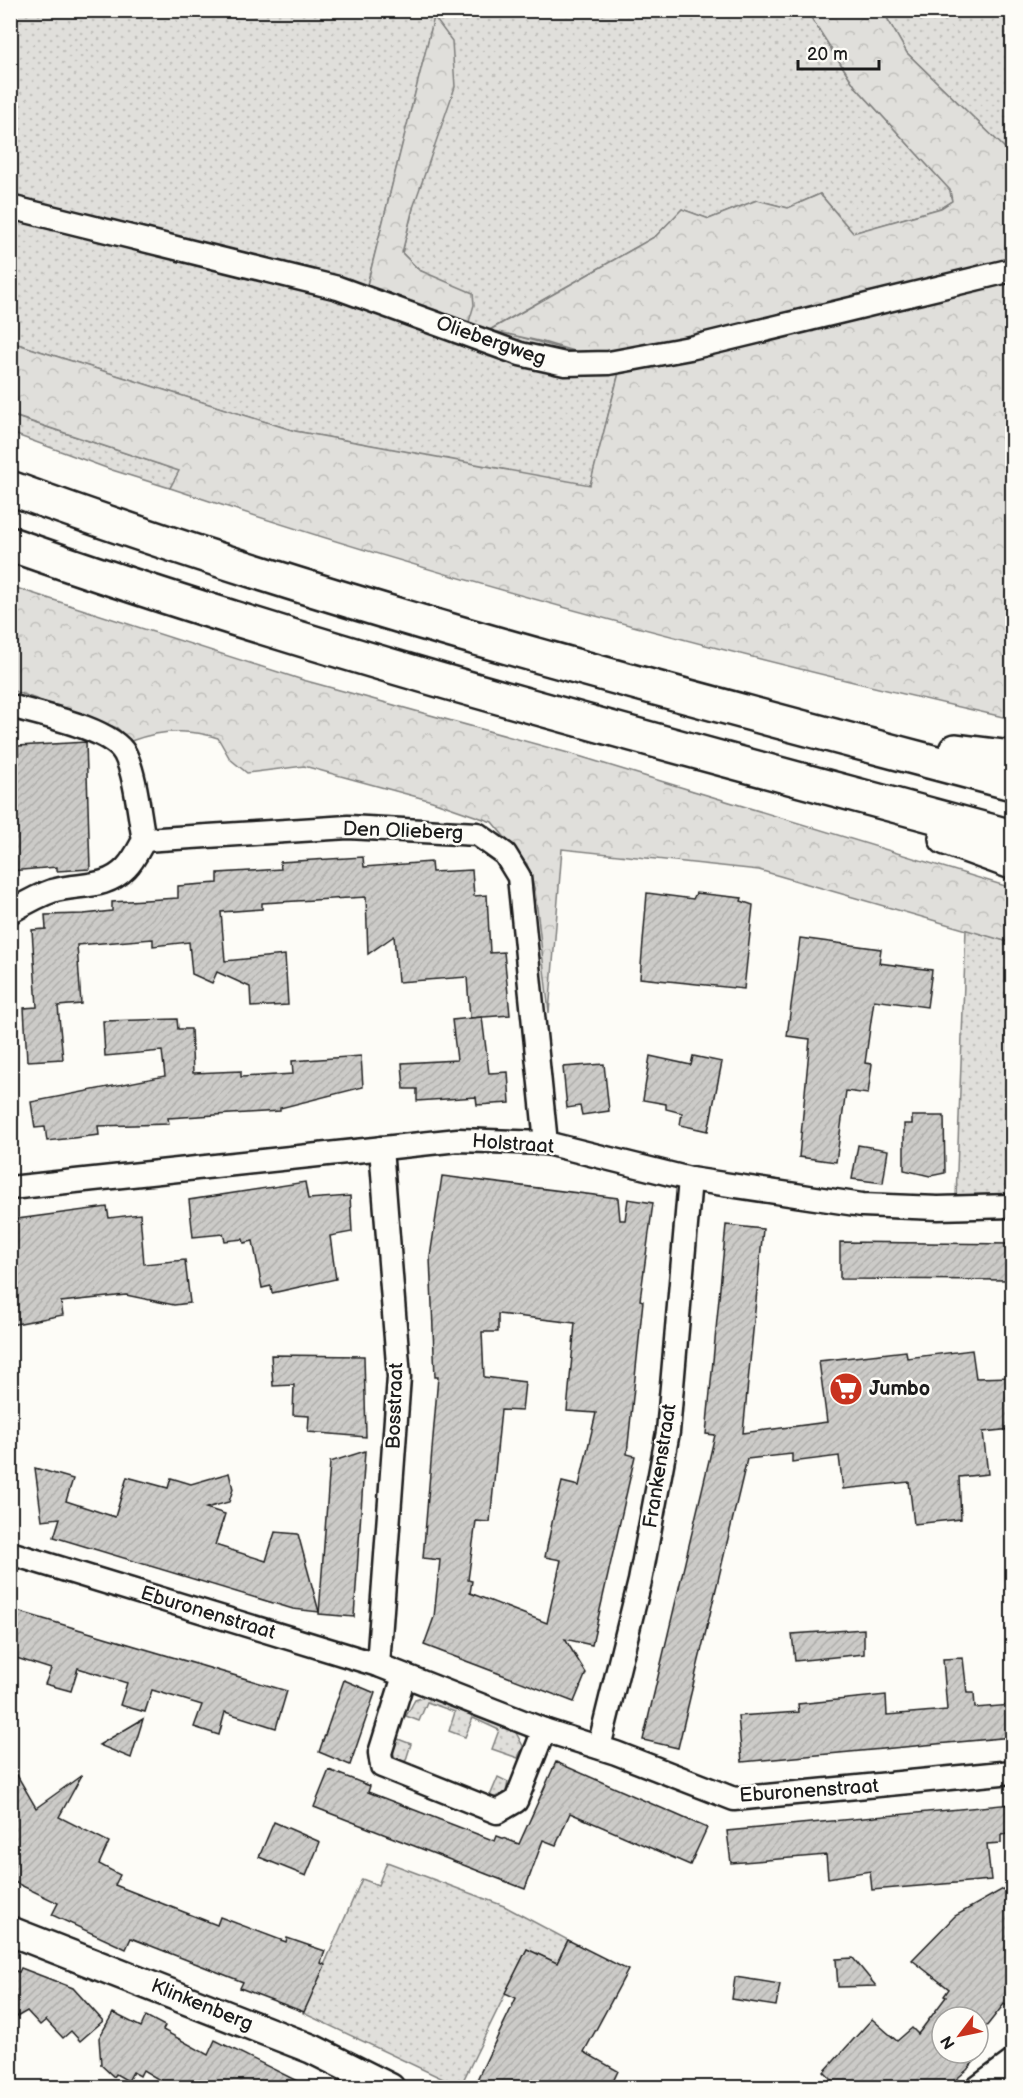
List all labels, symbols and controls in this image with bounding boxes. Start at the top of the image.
scale bar [798,33,879,71]
text: 20 m [807,44,848,65]
street label: Oliebergweg [433,311,549,371]
street label: Den Olieberg [342,817,464,845]
street label: Holstraat [471,1129,555,1159]
street label: Bosstraat [381,1362,409,1450]
supermarket icon: Jumbo [828,1371,864,1407]
place label: Jumbo [869,1377,930,1401]
street label: Frankenstraat [638,1402,682,1530]
street label: Eburonenstraat [138,1581,278,1645]
street label: Eburonenstraat [739,1774,879,1808]
street label: Klinkenberg [148,1974,256,2036]
north arrow [930,2005,990,2065]
text: N [937,2032,960,2052]

